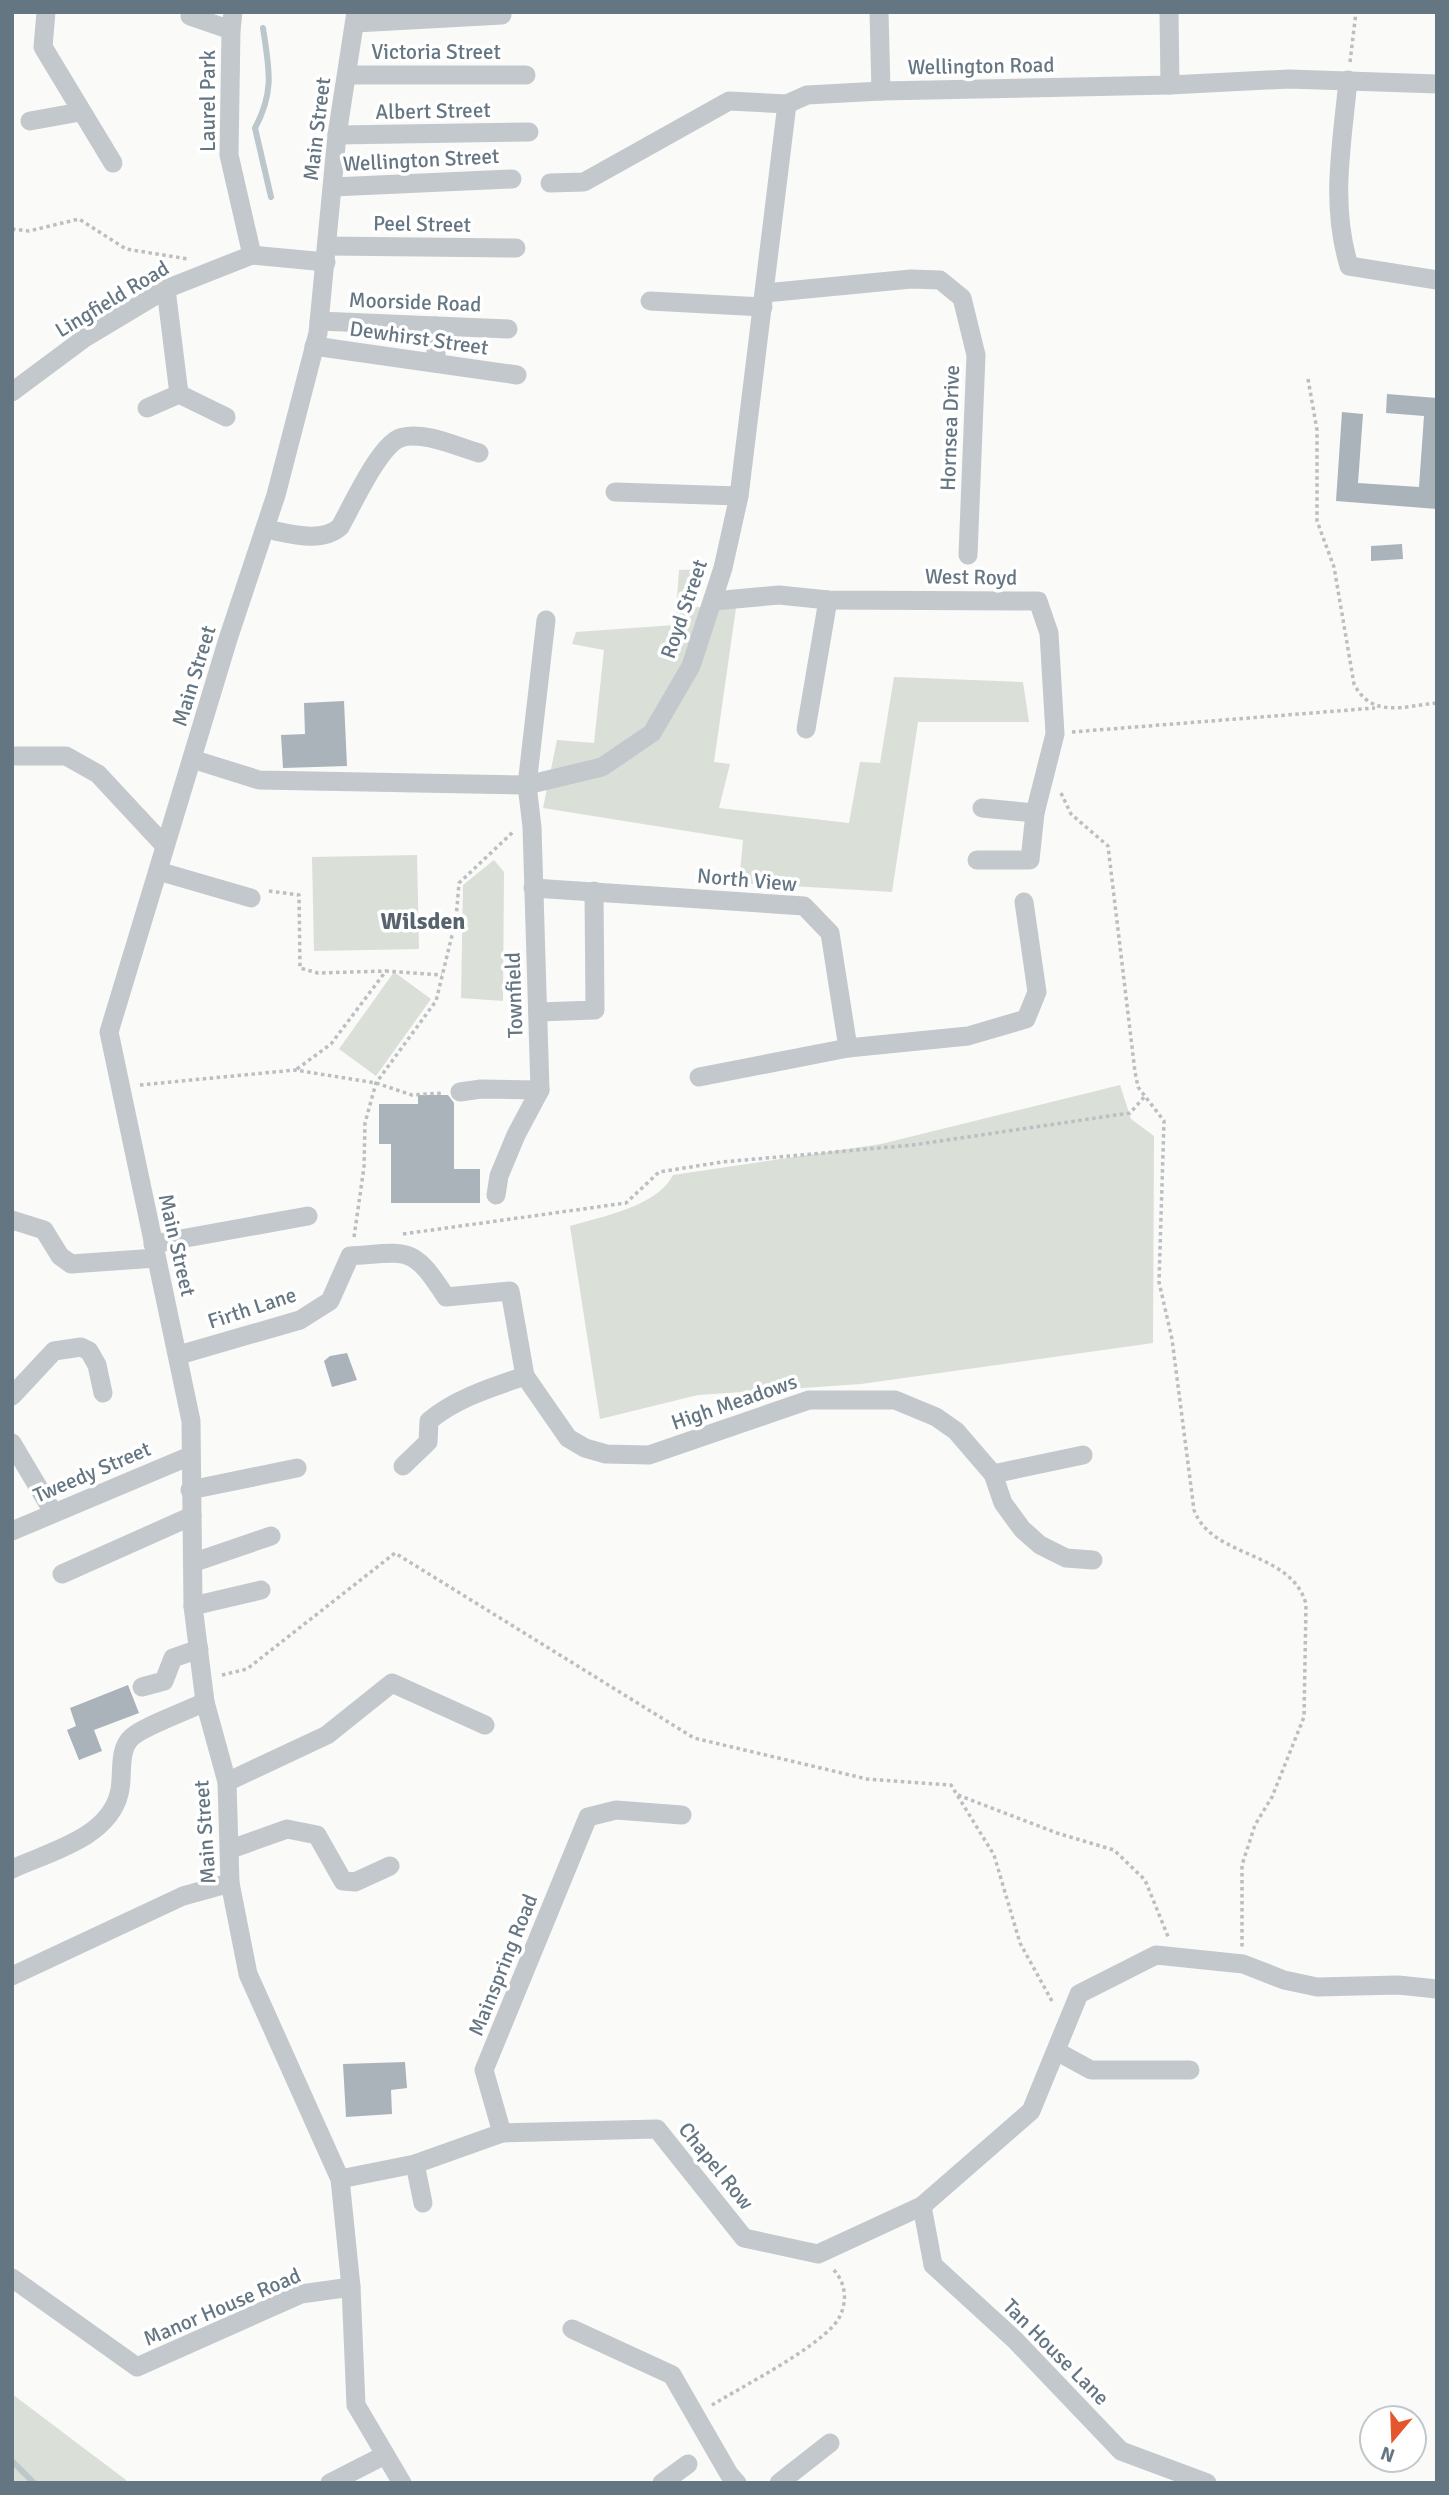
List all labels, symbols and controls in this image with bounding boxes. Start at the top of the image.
street label: Victoria Street [371,39,501,65]
street label: Laurel Park [195,50,221,152]
street label: Wellington Road [907,52,1055,80]
street label: Main Street [298,76,336,182]
street label: Albert Street [375,97,491,125]
street label: Wellington Street [342,143,500,177]
street label: Peel Street [373,210,471,238]
street label: Lingfield Road [50,255,174,343]
street label: Moorside Road [348,287,482,317]
street label: Dewhirst Street [348,315,490,361]
street label: Hornsea Drive [935,364,965,492]
street label: Royd Street [655,556,713,662]
street label: West Royd [925,563,1017,591]
street label: Main Street [166,622,222,730]
street label: North View [696,863,798,897]
district label: Wilsden [381,906,465,936]
street label: Townfield [500,952,528,1038]
street label: Main Street [153,1191,201,1299]
street label: Firth Lane [204,1281,300,1335]
street label: High Meadows [668,1368,800,1436]
street label: Tweedy Street [29,1436,155,1508]
street label: Main Street [188,1779,222,1885]
street label: Mainspring Road [463,1890,543,2040]
street label: Chapel Row [673,2117,759,2215]
street label: Manor House Road [140,2262,304,2352]
street label: Tan House Lane [997,2293,1115,2411]
north arrow [1358,2404,1428,2474]
text: N [1378,2441,1398,2468]

